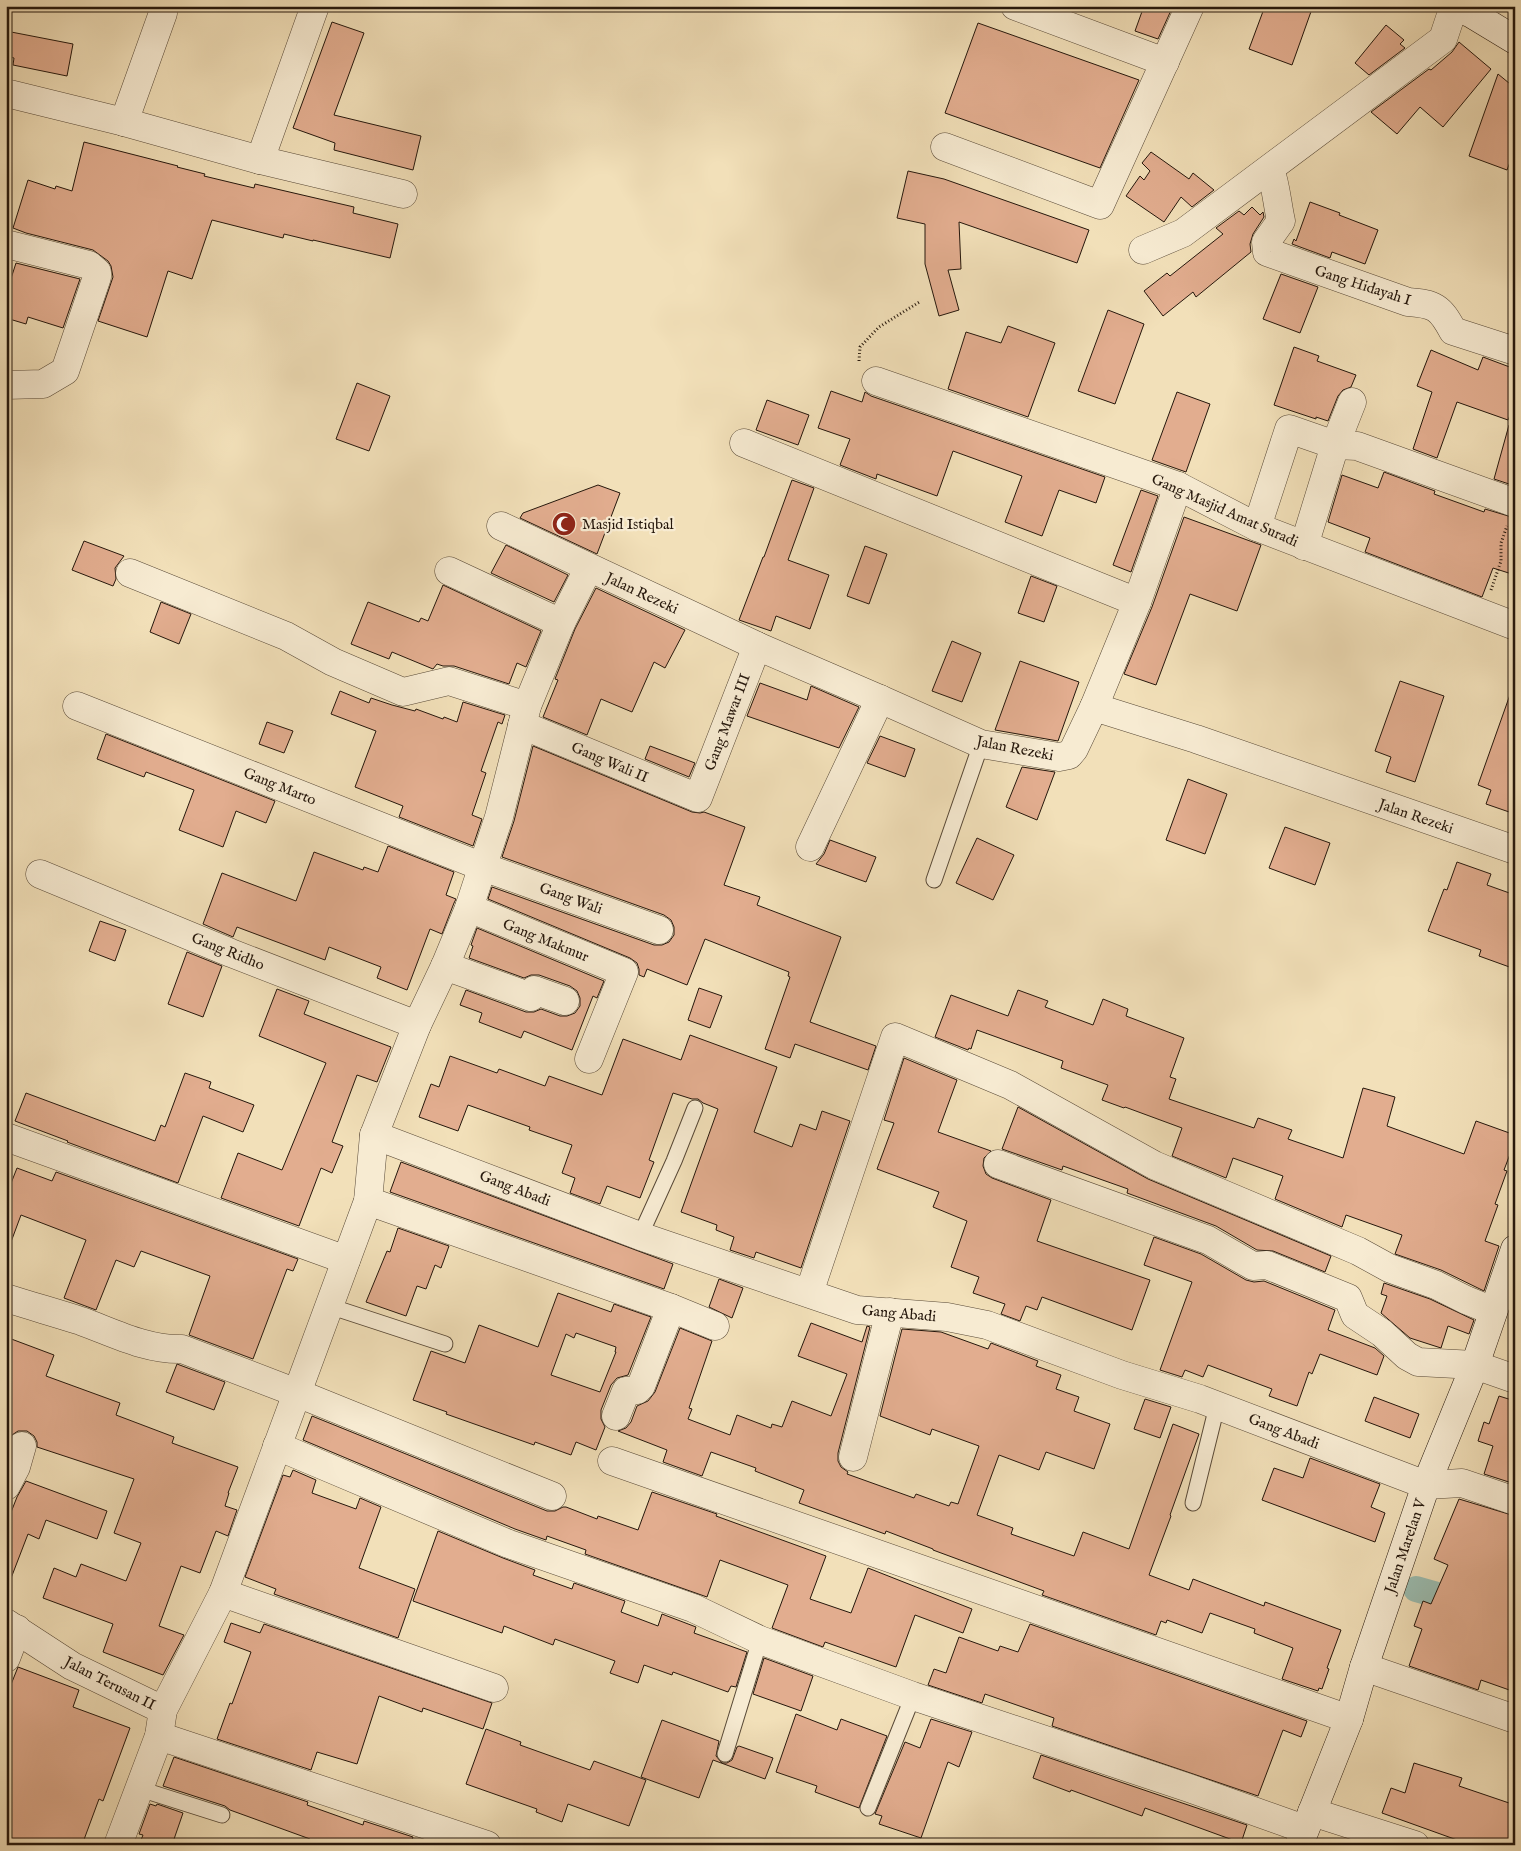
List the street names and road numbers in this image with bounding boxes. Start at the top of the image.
street label: Gang Hidayah I [1312,261,1414,310]
street label: Gang Masjid Amat Suradi [1149,470,1301,551]
street label: Jalan Rezeki [601,567,681,619]
street label: Gang Mawar III [700,670,755,774]
street label: Jalan Rezeki [973,731,1055,765]
street label: Gang Wali II [568,738,652,787]
street label: Gang Marto [241,763,319,810]
street label: Jalan Rezeki [1374,794,1456,838]
street label: Gang Wali [537,878,605,919]
street label: Gang Makmur [500,915,592,967]
street label: Gang Ridho [189,928,267,975]
street label: Gang Abadi [477,1166,553,1211]
street label: Gang Abadi [861,1301,937,1326]
street label: Gang Abadi [1246,1409,1322,1454]
street label: Jalan Marelan V [1380,1495,1431,1598]
street label: Jalan Terusan II [59,1651,159,1715]

